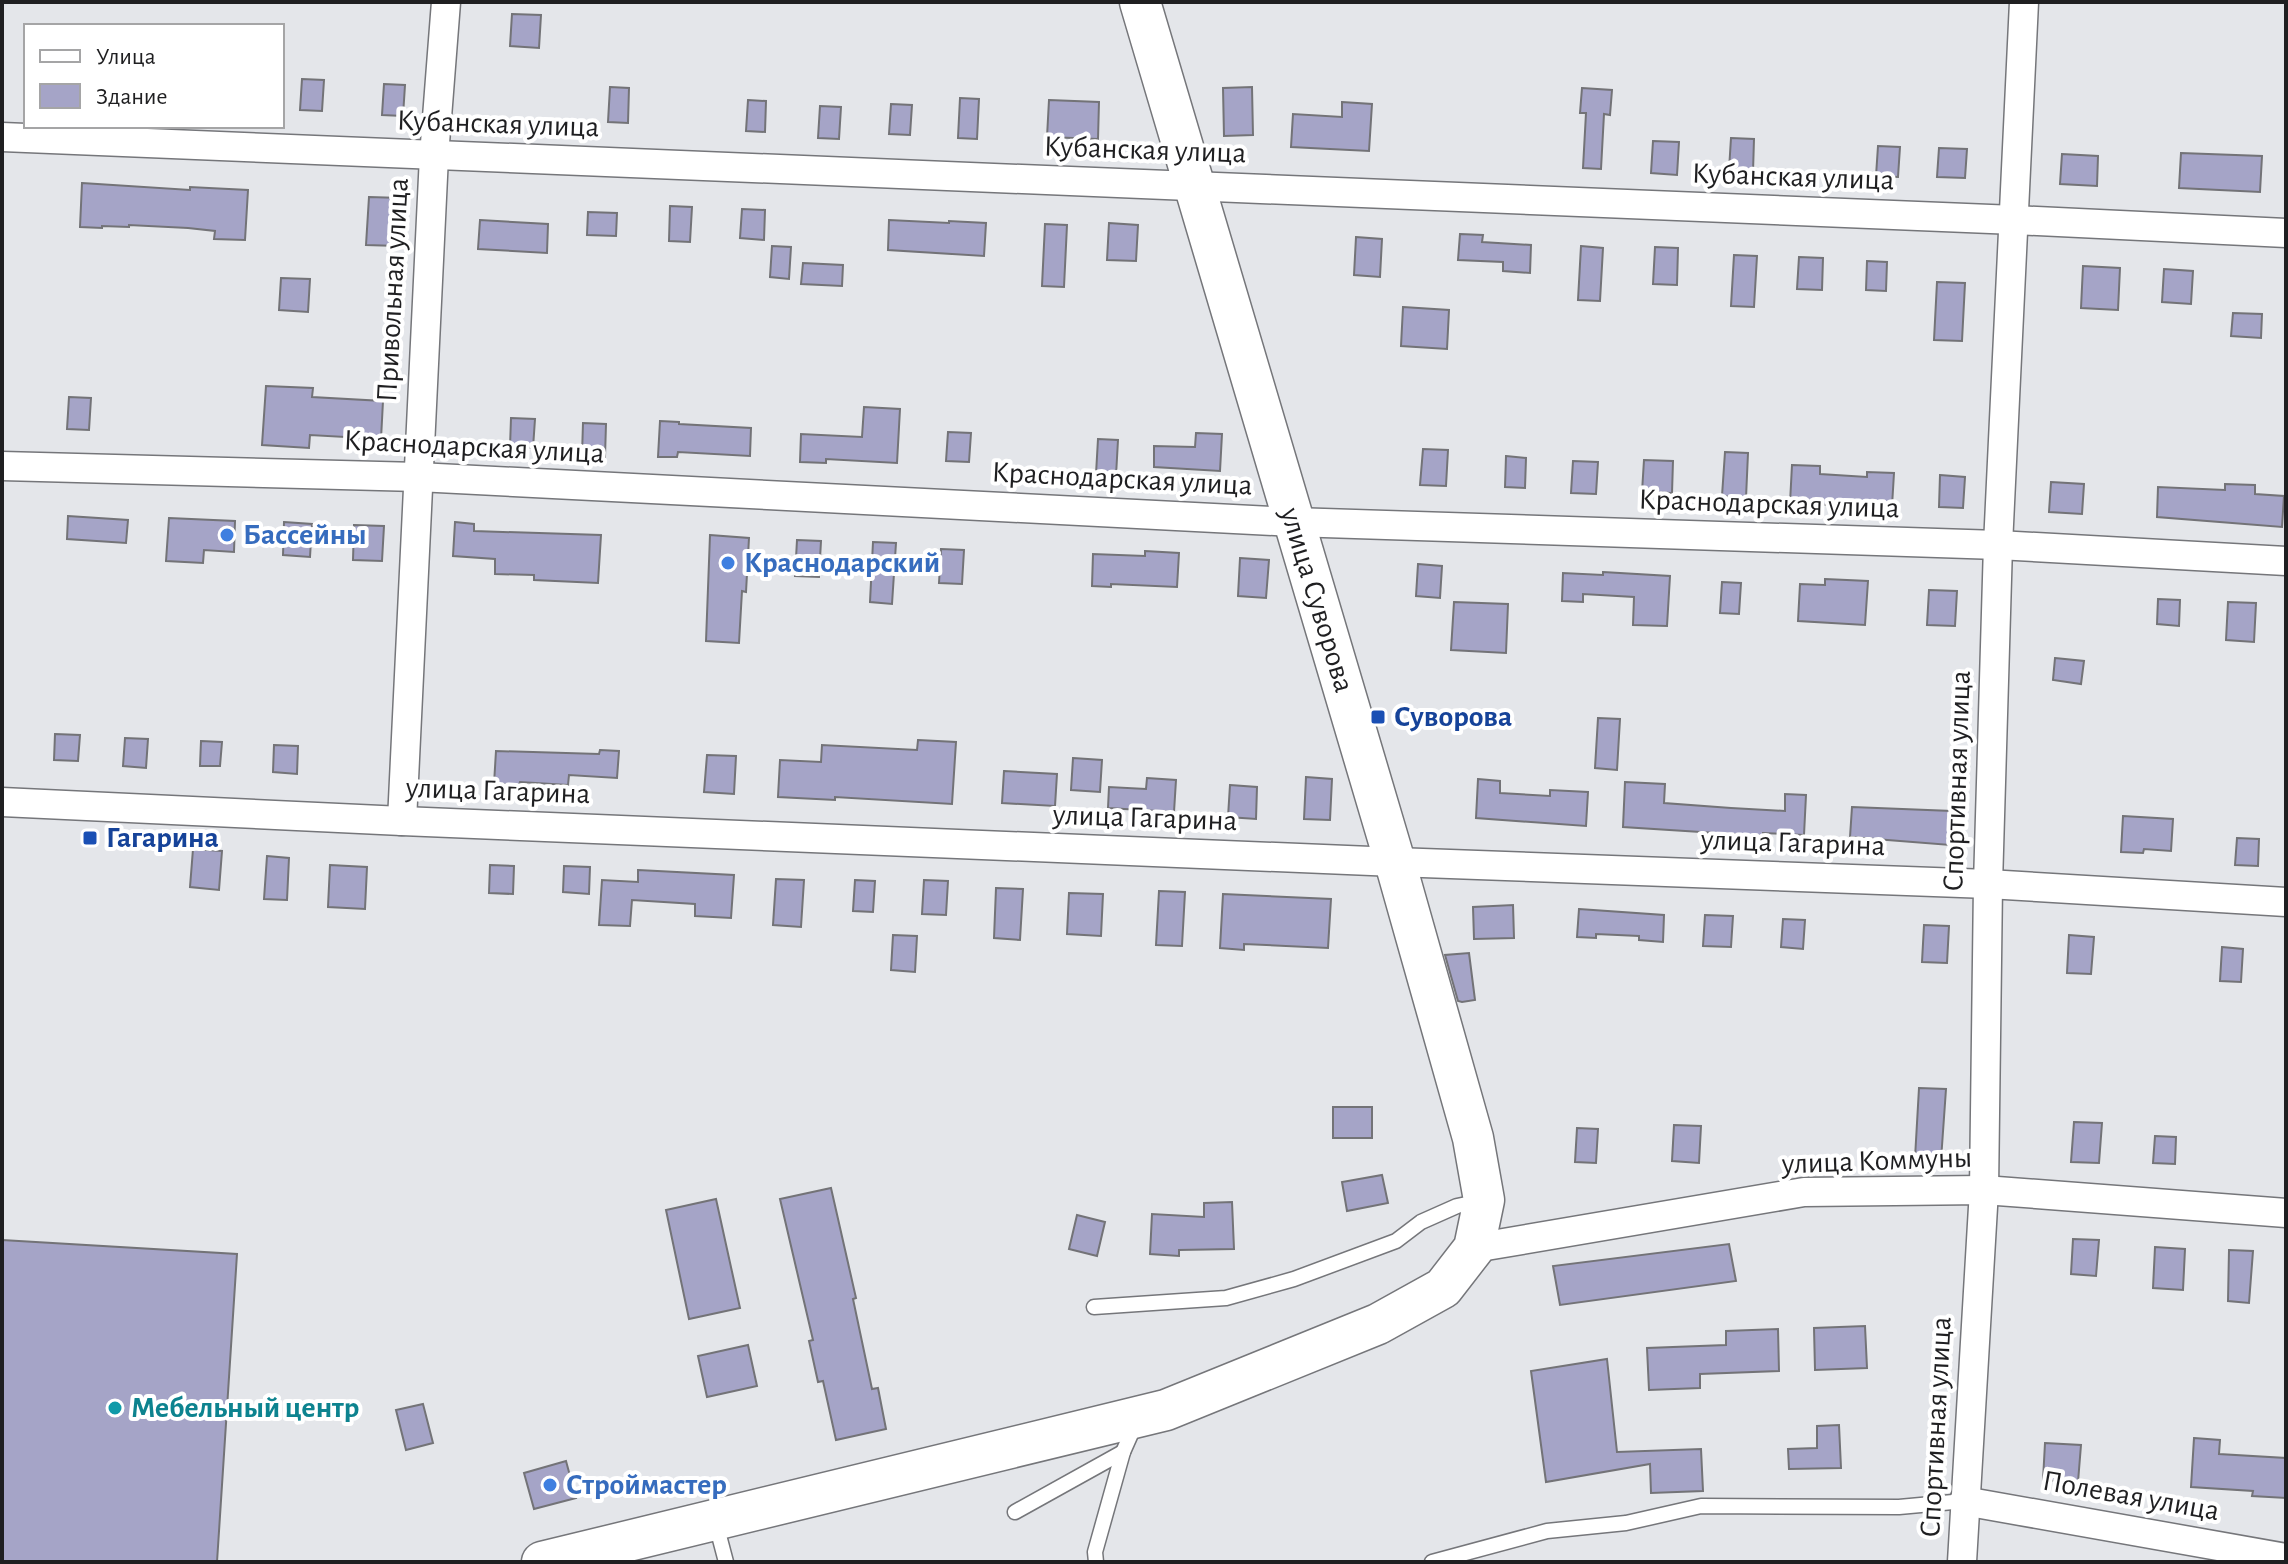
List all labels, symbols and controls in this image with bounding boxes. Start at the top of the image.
legend [24,24,284,128]
text: Улица [96,45,156,69]
text: Здание [96,85,167,109]
street label: Кубанская улица [396,105,600,143]
street label: Кубанская улица [1043,131,1247,169]
street label: Кубанская улица [1691,158,1895,196]
street label: Привольная улица [372,177,414,403]
street label: Краснодарская улица [343,425,605,469]
street label: Краснодарская улица [991,457,1253,501]
street label: Краснодарская улица [1638,484,1900,524]
street label: улица Суворова [1274,503,1359,696]
place label: Бассейны [243,520,367,550]
marker: Бассейны [218,526,236,544]
place label: Краснодарский [744,548,940,578]
marker: Краснодарский [719,554,737,572]
street label: Спортивная улица [1938,670,1976,892]
place label: Суворова [1394,702,1512,732]
marker: Суворова [1369,708,1387,726]
street label: улица Гагарина [404,773,591,809]
street label: улица Гагарина [1051,800,1238,836]
place label: Гагарина [106,823,219,853]
street label: улица Гагарина [1699,825,1886,861]
marker: Гагарина [81,829,99,847]
street label: улица Коммуны [1780,1143,1973,1179]
street label: Спортивная улица [1915,1316,1957,1538]
place label: Мебельный центр [131,1393,359,1423]
marker: Мебельный центр [106,1399,124,1417]
street label: Полевая улица [2040,1466,2222,1526]
place label: Строймастер [566,1470,727,1500]
marker: Строймастер [541,1476,559,1494]

